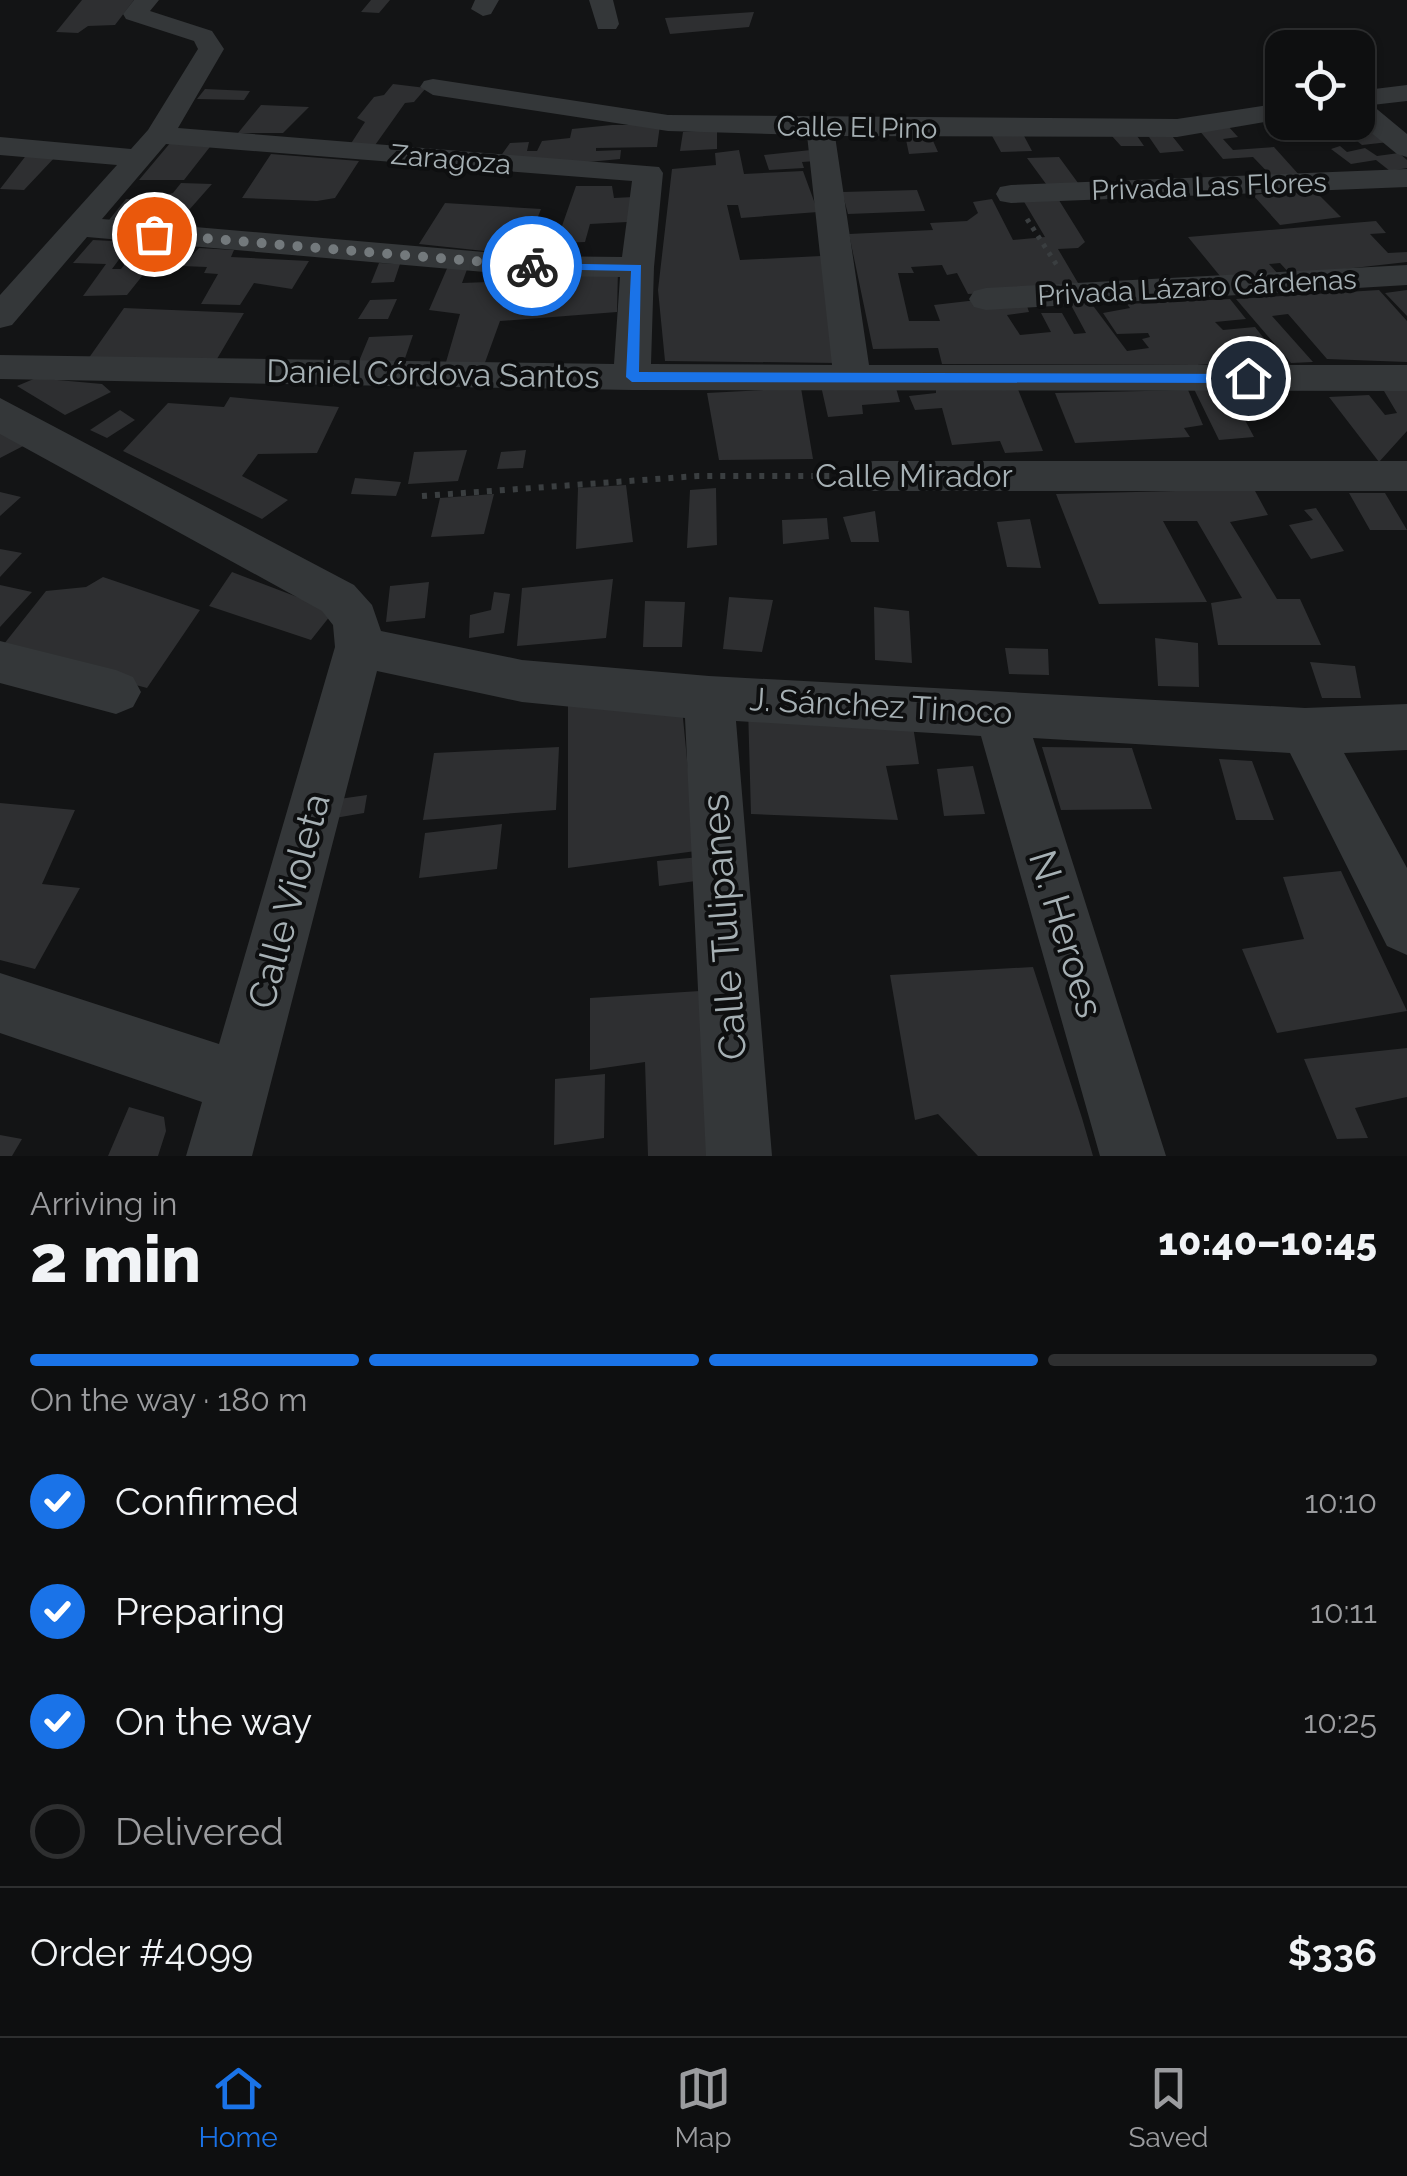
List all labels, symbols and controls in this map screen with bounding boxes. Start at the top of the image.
map controls [1265,30,1375,140]
button: locate [1265,30,1375,140]
street label: Calle El Pino [776,110,938,145]
street label: Zaragoza [389,138,512,181]
street label: Privada Las Flores [1091,166,1327,207]
pin [112,192,197,277]
icon: bag [127,207,182,262]
courier [482,216,582,316]
icon: bike [505,239,560,294]
street label: Privada Lázaro Cárdenas [1037,263,1357,312]
pin [1206,336,1291,421]
icon: home [1221,351,1276,406]
street label: Daniel Córdova Santos [266,352,600,395]
street label: Calle Mirador [815,457,1013,494]
street label: J. Sánchez Tinoco [749,680,1013,731]
street label: Calle Violeta [238,788,339,1013]
street label: Calle Tulipanes [692,793,755,1062]
street label: N. Heroes [1020,845,1113,1023]
text: Arriving in [30,1185,177,1222]
text: 10:40–10:45 [1158,1219,1377,1264]
text: 2 min [30,1221,201,1297]
text: On the way · 180 m [30,1381,307,1418]
icon: check [30,1474,85,1529]
text: Confirmed [115,1479,299,1524]
text: 10:10 [1304,1483,1377,1520]
icon: check [30,1584,85,1639]
text: Preparing [115,1589,285,1634]
text: 10:11 [1310,1593,1377,1630]
icon: check [30,1694,85,1749]
text: On the way [115,1699,312,1744]
text: 10:25 [1304,1703,1377,1740]
text: Delivered [115,1809,284,1854]
text: Order #4099 [30,1930,253,1975]
text: $336 [1288,1930,1377,1975]
tab: Home [198,2061,278,2154]
tab: Map [675,2061,732,2154]
tab: Saved [1128,2061,1209,2154]

